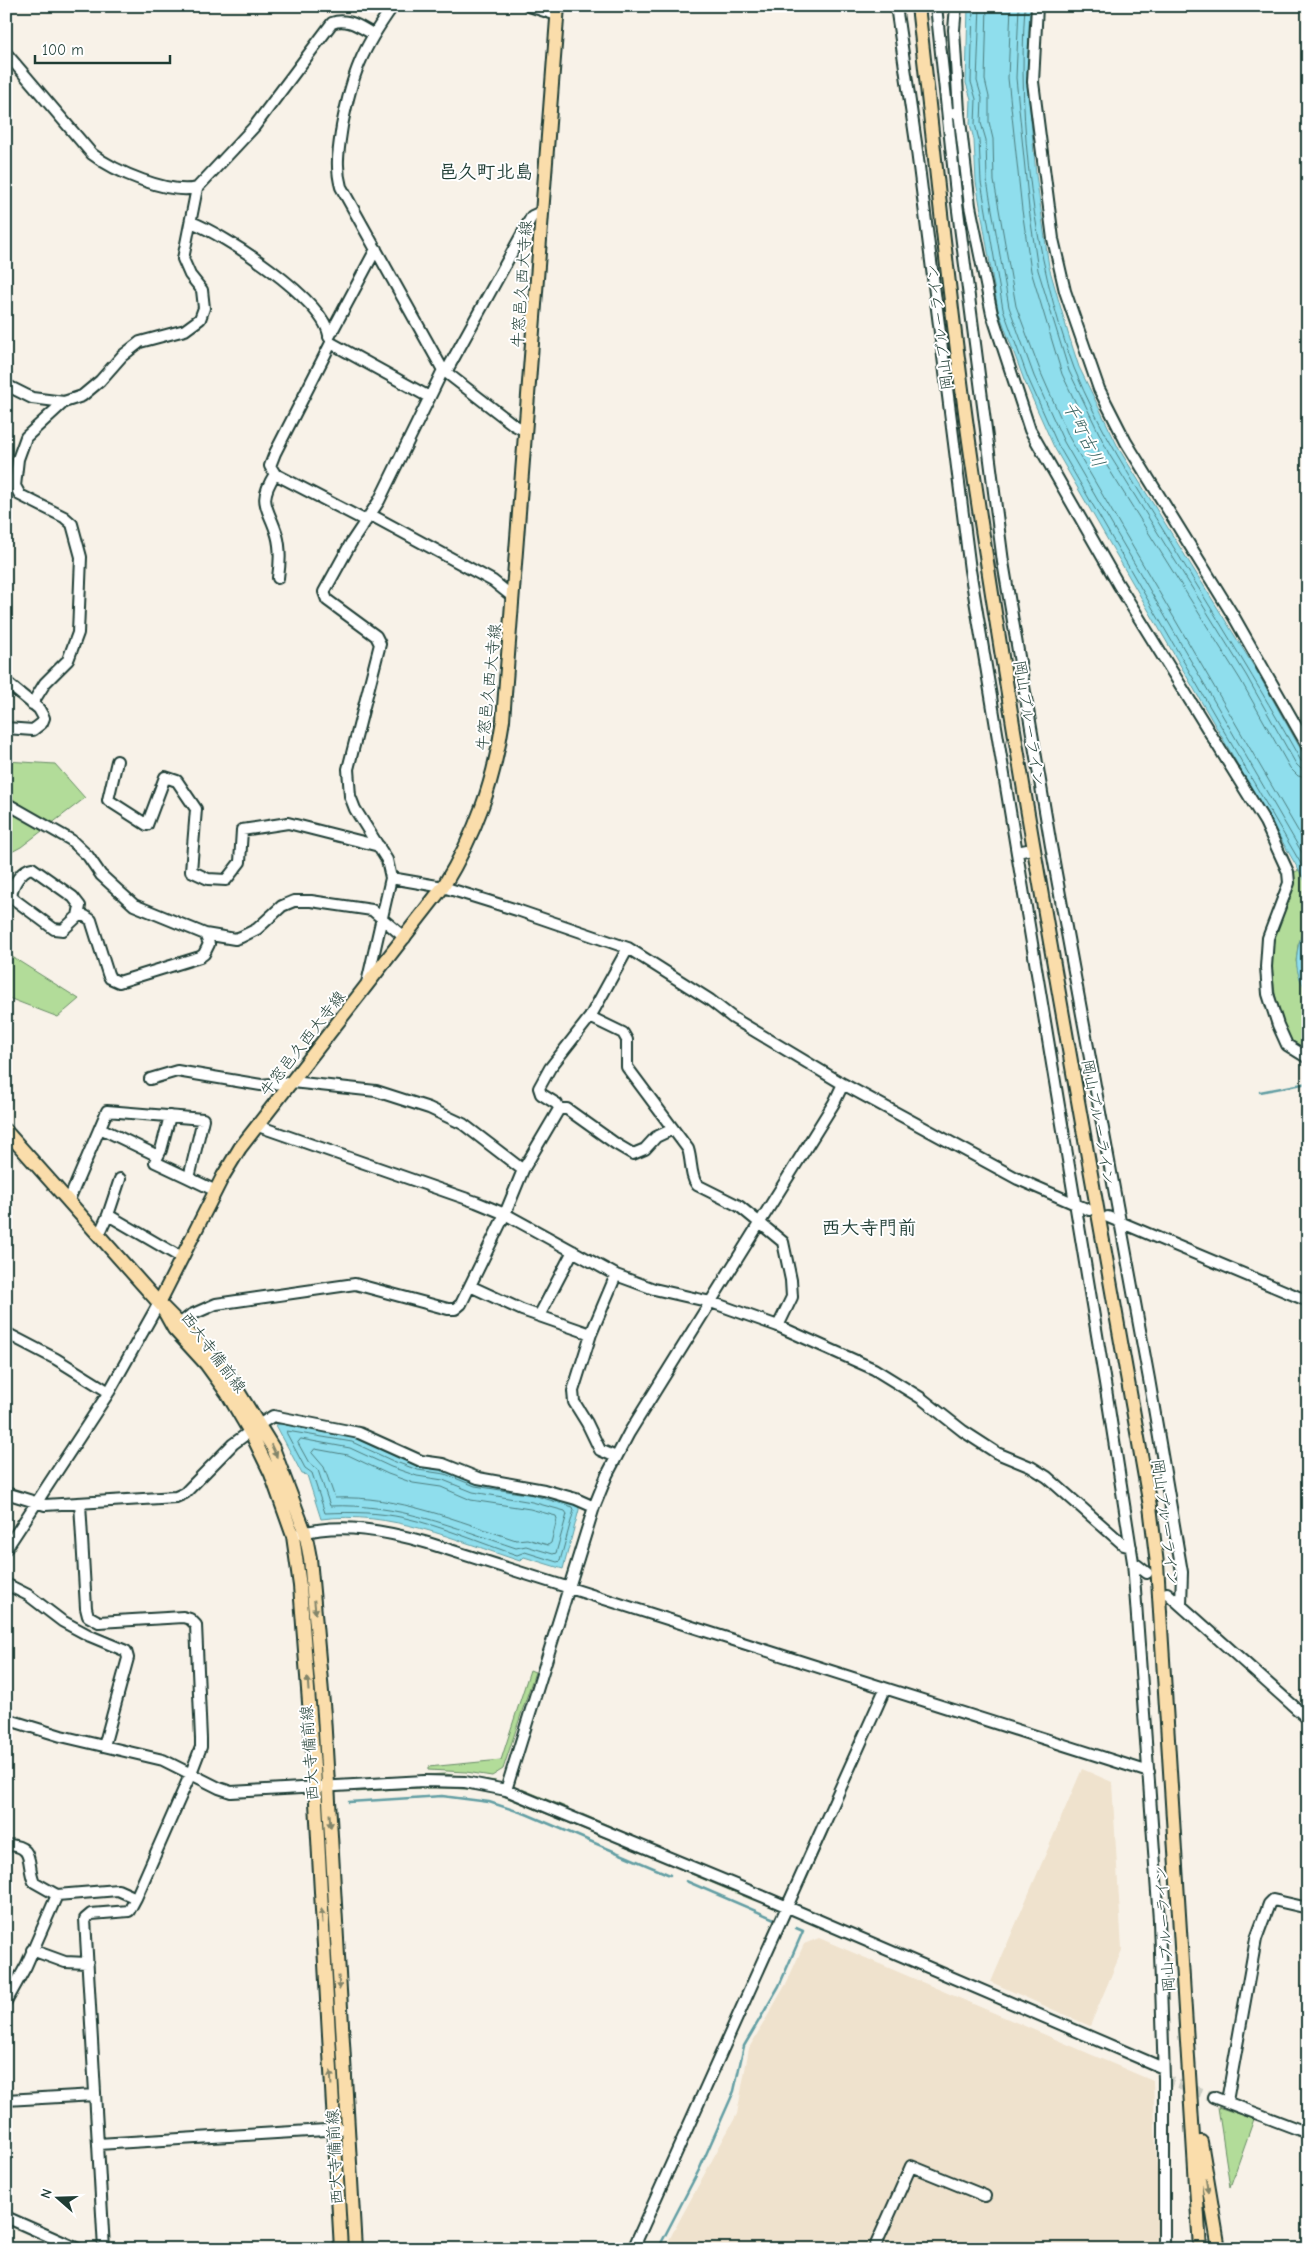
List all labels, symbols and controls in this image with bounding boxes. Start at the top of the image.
scale bar [35,32,170,64]
text: 100 m [42,41,84,59]
district label: 邑久町北島 [438,161,534,183]
street label: 牛窓邑久西大寺線 [509,220,535,349]
street label: 岡山ブルーライン [923,263,957,391]
water label: 千町古川 [1058,397,1109,471]
street label: 牛窓邑久西大寺線 [473,623,505,752]
street label: 岡山ブルーライン [1010,659,1048,787]
street label: 牛窓邑久西大寺線 [256,988,349,1100]
street label: 岡山ブルーライン [1078,1058,1118,1186]
district label: 西大寺門前 [821,1217,917,1239]
street label: 西大寺備前線 [177,1309,249,1396]
one-way arrow [270,1444,278,1458]
street label: 岡山ブルーライン [1148,1458,1182,1586]
one-way arrow [311,1599,319,1615]
one-way arrow [303,1675,311,1691]
street label: 西大寺備前線 [298,1704,322,1801]
one-way arrow [326,1813,334,1829]
street label: 岡山ブルーライン [1152,1865,1178,1993]
one-way arrow [318,1907,326,1923]
one-way arrow [335,1976,343,1992]
one-way arrow [327,2070,335,2086]
street label: 西大寺備前線 [323,2109,346,2205]
north arrow [32,2172,82,2222]
one-way arrow [1204,2178,1212,2194]
text: N [37,2187,56,2201]

